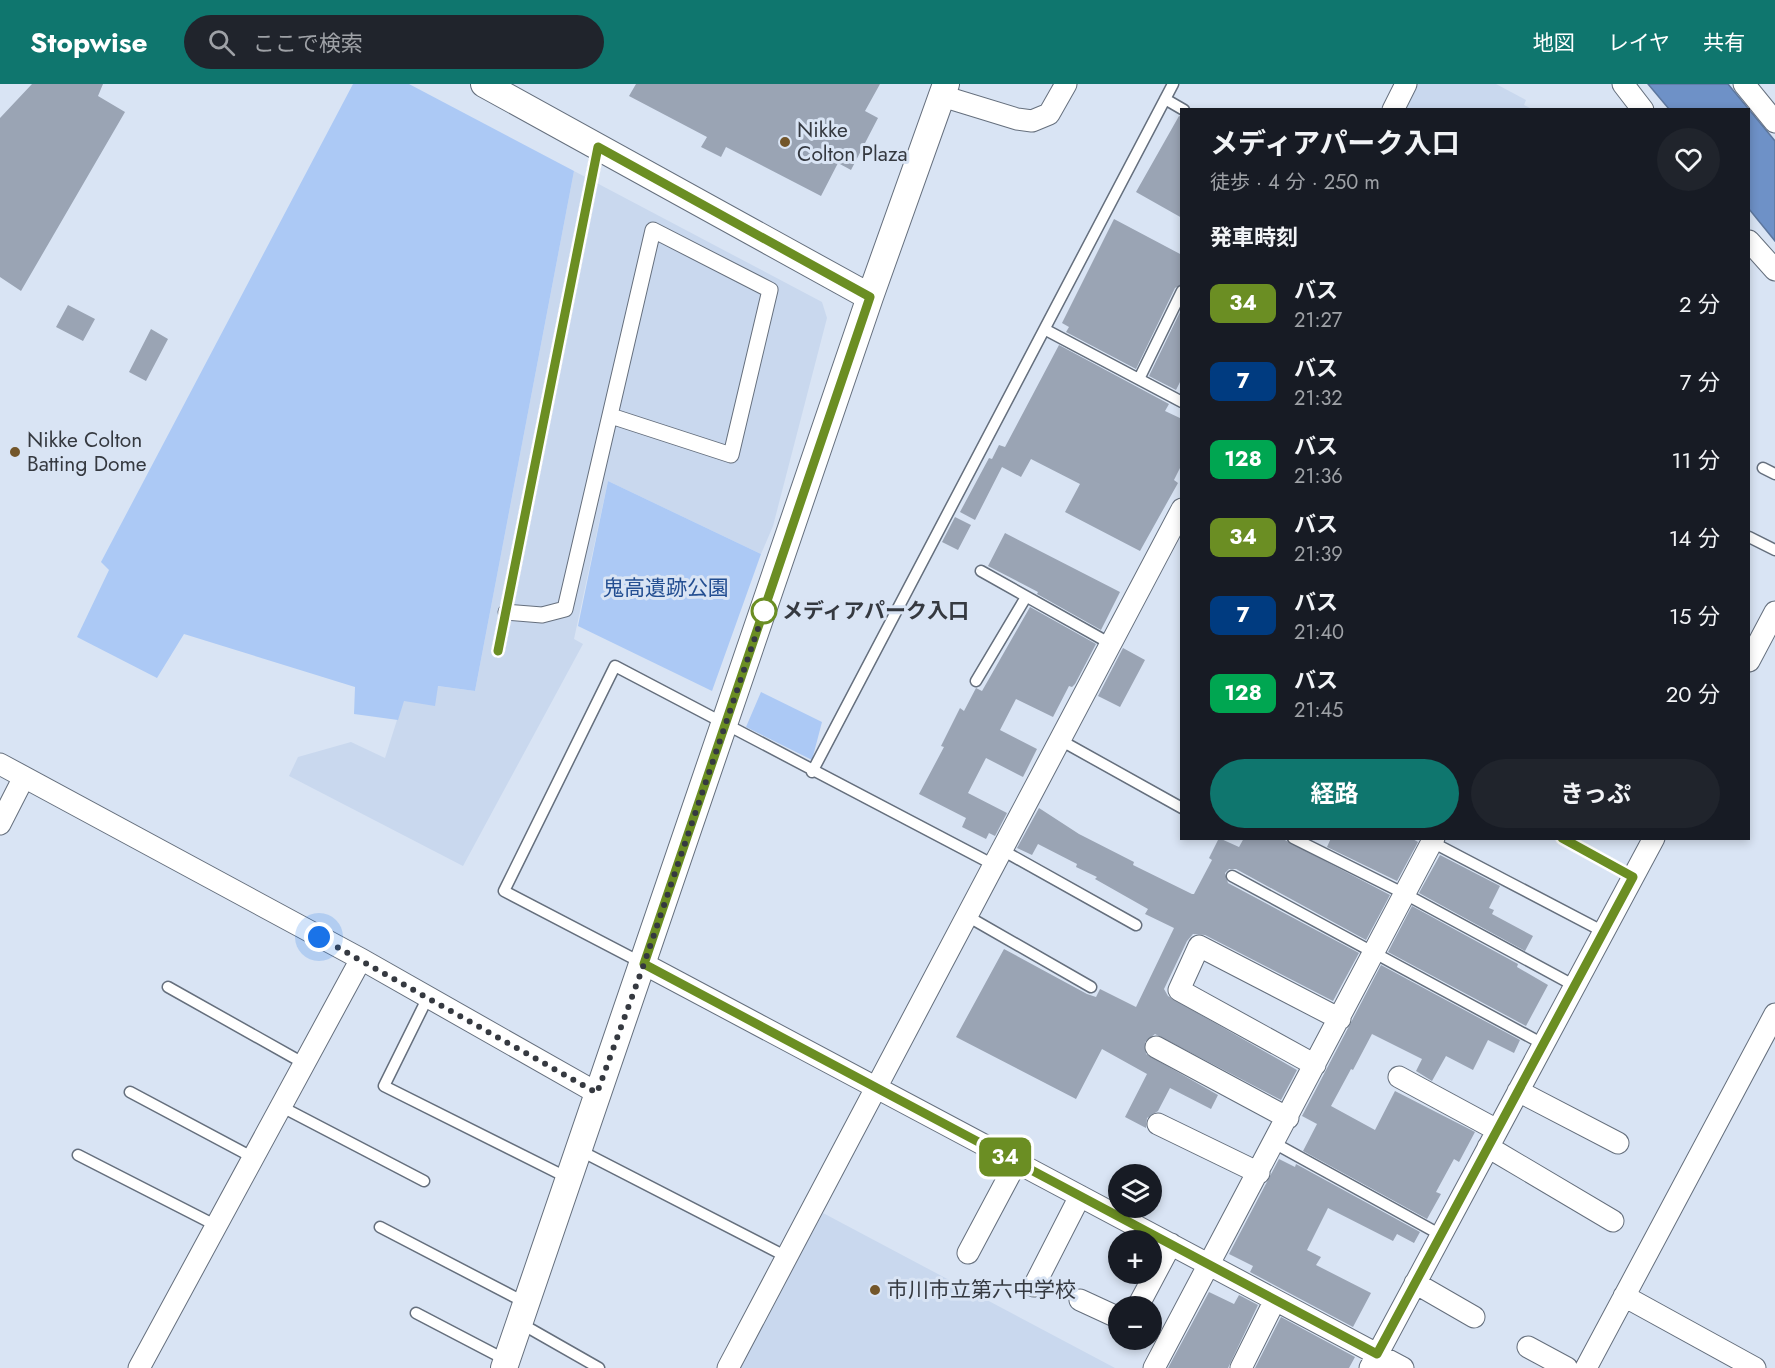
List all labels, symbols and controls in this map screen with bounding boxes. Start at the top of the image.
search box [184,15,604,69]
text: Stopwise [30,22,148,63]
icon: search [205,26,238,59]
text: ここで検索 [253,27,363,59]
text: 地図 [1533,28,1575,58]
text: レイヤ [1608,28,1670,58]
text: 共有 [1703,28,1745,58]
place label: Nikke Colton Plaza [797,115,908,169]
text: メディアパーク入口 [1210,123,1459,164]
button: heart [1657,128,1720,191]
marker: Nikke Colton Plaza [778,135,792,149]
text: 徒歩 · 4 分 · 250 m [1210,168,1380,197]
text: 発車時刻 [1210,221,1298,253]
text: バス [1294,274,1338,306]
text: 34 [1229,288,1257,318]
text: 2 分 [1679,288,1720,320]
text: 21:27 [1294,306,1342,335]
text: バス [1294,352,1338,384]
text: 7 [1237,366,1249,396]
text: 7 分 [1680,366,1720,398]
text: 21:32 [1294,384,1343,413]
place label: Nikke Colton Batting Dome [27,425,147,479]
text: バス [1294,430,1338,462]
text: 128 [1224,444,1262,474]
text: 11 分 [1672,444,1720,476]
marker: Nikke Colton Batting Dome [8,445,22,459]
text: 21:36 [1294,462,1343,491]
text: バス [1294,508,1338,540]
text: 34 [1229,522,1257,552]
text: 14 分 [1669,522,1720,554]
text: 21:39 [1294,540,1343,569]
park label: 鬼高遺跡公園 [603,573,729,603]
text: バス [1294,586,1338,618]
place label: メディアパーク入口 [782,596,969,626]
marker: メディアパーク入口 [751,598,777,624]
text: 7 [1237,600,1249,630]
text: 15 分 [1669,600,1720,632]
text: 21:40 [1294,618,1344,647]
text: バス [1294,664,1338,696]
text: 128 [1224,678,1262,708]
text: 20 分 [1666,678,1720,710]
text: 21:45 [1294,696,1343,725]
button: 経路 [1210,759,1459,828]
button: きっぷ [1471,759,1720,828]
your location [304,922,334,952]
line badge: 34 [978,1138,1032,1176]
text: 34 [991,1142,1019,1172]
map controls [1108,1164,1162,1350]
button: layers [1108,1164,1162,1218]
button: + [1108,1230,1162,1284]
place label: 市川市立第六中学校 [887,1275,1076,1305]
marker: 市川市立第六中学校 [868,1283,882,1297]
button: − [1108,1296,1162,1350]

